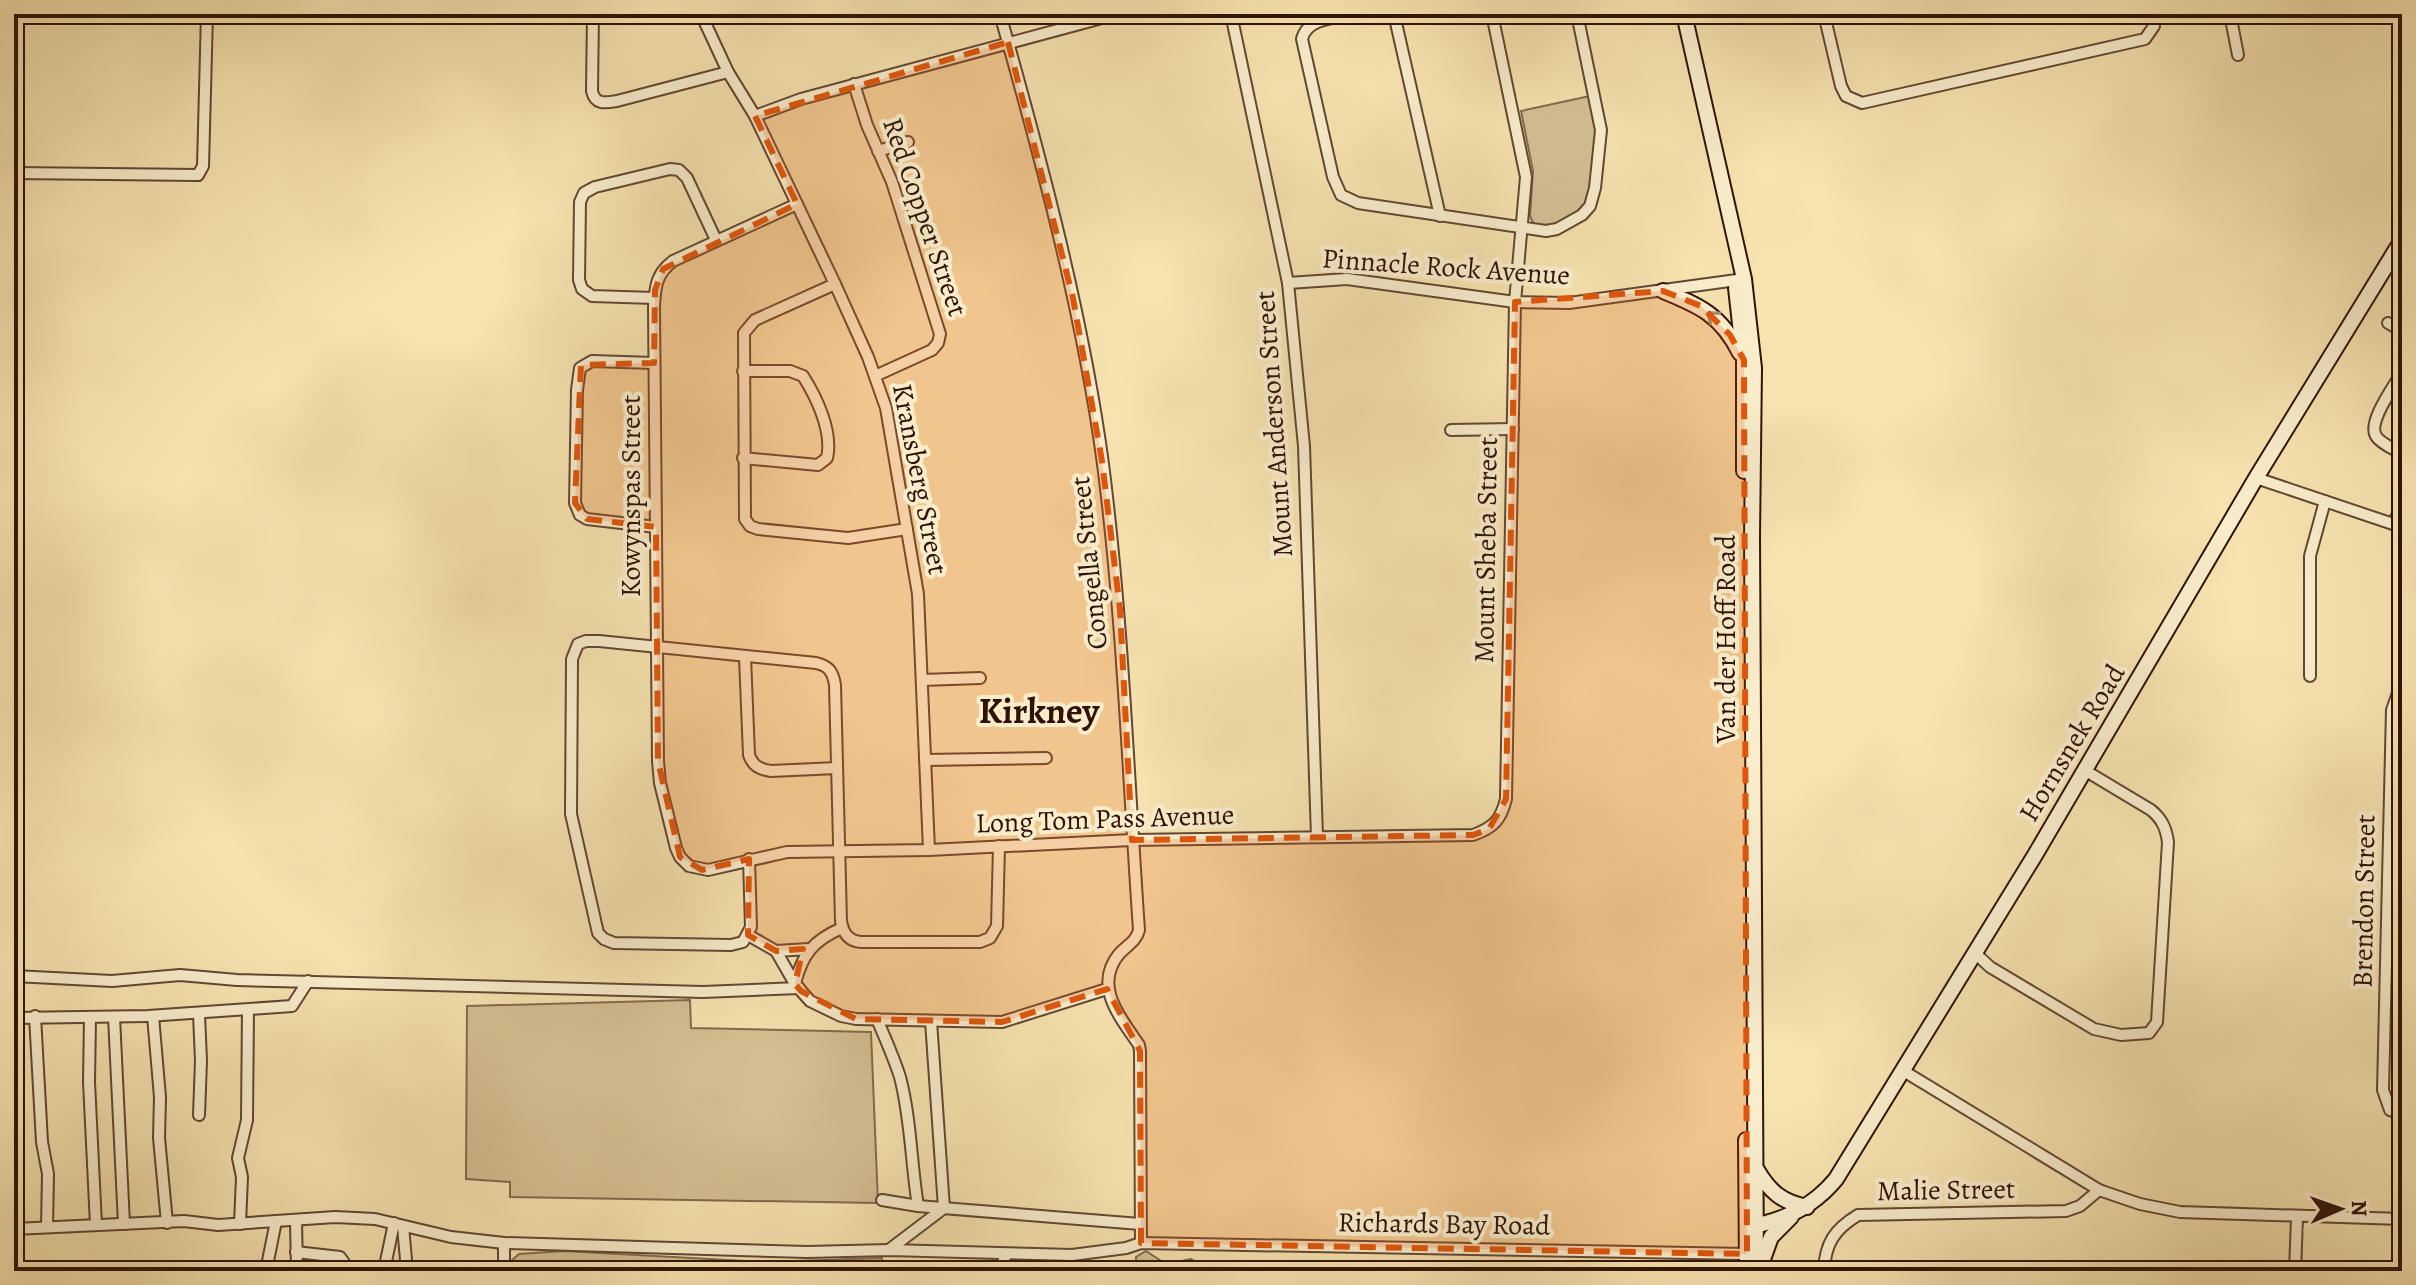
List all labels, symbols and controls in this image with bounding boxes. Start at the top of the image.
street label: Red Copper Street [873,113,977,321]
street label: Pinnacle Rock Avenue [1321,239,1571,295]
street label: Mount Anderson Street [1246,290,1302,558]
one-way arrow [1706,311,1721,326]
street label: Kransberg Street [883,380,957,578]
street label: Kowynspas Street [612,395,650,597]
street label: Mount Sheba Street [1465,437,1507,663]
street label: Congella Street [1061,475,1117,651]
street label: Van der Hoff Road [1707,534,1745,744]
street label: Hornsnek Road [2010,656,2134,829]
district label: Kirkney [979,686,1101,735]
street label: Long Tom Pass Avenue [975,795,1235,843]
street label: Brendon Street [2343,814,2385,988]
north arrow [2300,1169,2380,1249]
street label: Malie Street [1877,1170,2015,1210]
text: N [2344,1200,2374,1217]
street label: Richards Bay Road [1337,1203,1551,1245]

